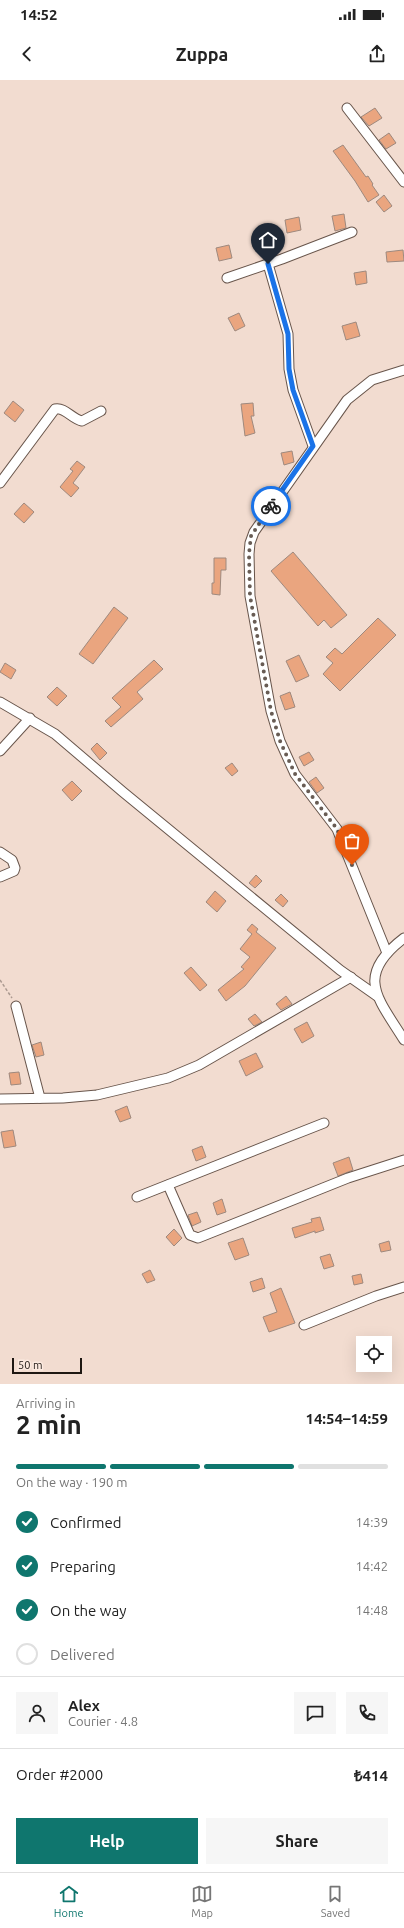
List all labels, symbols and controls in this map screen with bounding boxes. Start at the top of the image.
text: 14:52 [20,6,58,23]
icon: back [16,43,38,65]
icon: share [366,43,388,65]
text: Zuppa [176,44,228,64]
pin [251,223,285,264]
icon: home [257,229,279,251]
courier [251,486,291,526]
icon: bike [260,495,282,517]
pin [335,824,369,865]
icon: bag [341,830,363,852]
map controls [356,1336,392,1372]
button: locate [356,1336,392,1372]
scale bar [12,1356,82,1375]
text: 50 m [18,1359,42,1371]
text: Arriving in [16,1396,75,1410]
text: 2 min [16,1410,82,1439]
text: 14:54–14:59 [305,1410,388,1427]
text: On the way · 190 m [16,1475,128,1489]
icon: check [16,1511,38,1533]
text: Confirmed [50,1514,122,1531]
text: 14:39 [355,1515,388,1529]
icon: check [16,1555,38,1577]
text: Preparing [50,1558,116,1575]
text: 14:42 [355,1559,388,1573]
icon: check [16,1599,38,1621]
text: On the way [50,1602,126,1619]
text: 14:48 [355,1603,388,1617]
text: Delivered [50,1646,115,1663]
button: person [16,1692,58,1734]
button: chat [294,1692,336,1734]
button: phone [346,1692,388,1734]
text: Alex [68,1697,100,1714]
text: Courier · 4.8 [68,1714,138,1728]
text: Order #2000 [16,1766,103,1783]
text: ₺414 [354,1767,388,1784]
button: Help [16,1818,198,1864]
button: Share [206,1818,388,1864]
tab: Home [54,1883,84,1919]
tab: Map [191,1883,213,1919]
tab: Saved [321,1883,350,1919]

